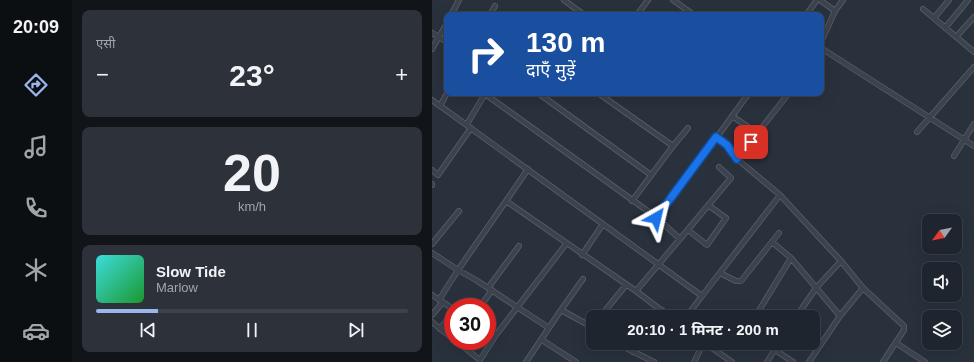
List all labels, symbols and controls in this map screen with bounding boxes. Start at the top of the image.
text: 20:09 [13,17,59,37]
text: 130 m [526,27,605,58]
icon: right [460,28,512,80]
text: एसी [96,36,115,51]
text: 23° [229,59,275,92]
text: दाएँ मुड़ें [526,60,576,80]
text: − [96,62,109,87]
text: + [395,62,408,87]
icon: directions [22,71,50,99]
pin [734,125,768,159]
icon: arrive [740,131,762,153]
icon: music [22,133,50,161]
text: 20 [223,144,281,202]
icon: phone [22,194,50,222]
position arrow [635,197,677,239]
text: km/h [238,199,266,214]
north arrow [922,214,962,254]
map controls [922,214,962,350]
icon: climate [22,256,50,284]
button: sound [922,262,962,302]
text: Slow Tide [156,263,226,280]
text: Marlow [156,280,198,295]
speed limit sign: 30 [444,298,496,350]
button: layers [922,310,962,350]
icon: car [22,317,50,345]
icon: previous [137,319,159,341]
icon: pause [241,319,263,341]
icon: next [345,319,367,341]
text: 20:10 · 1 मिनट · 200 m [627,321,779,338]

